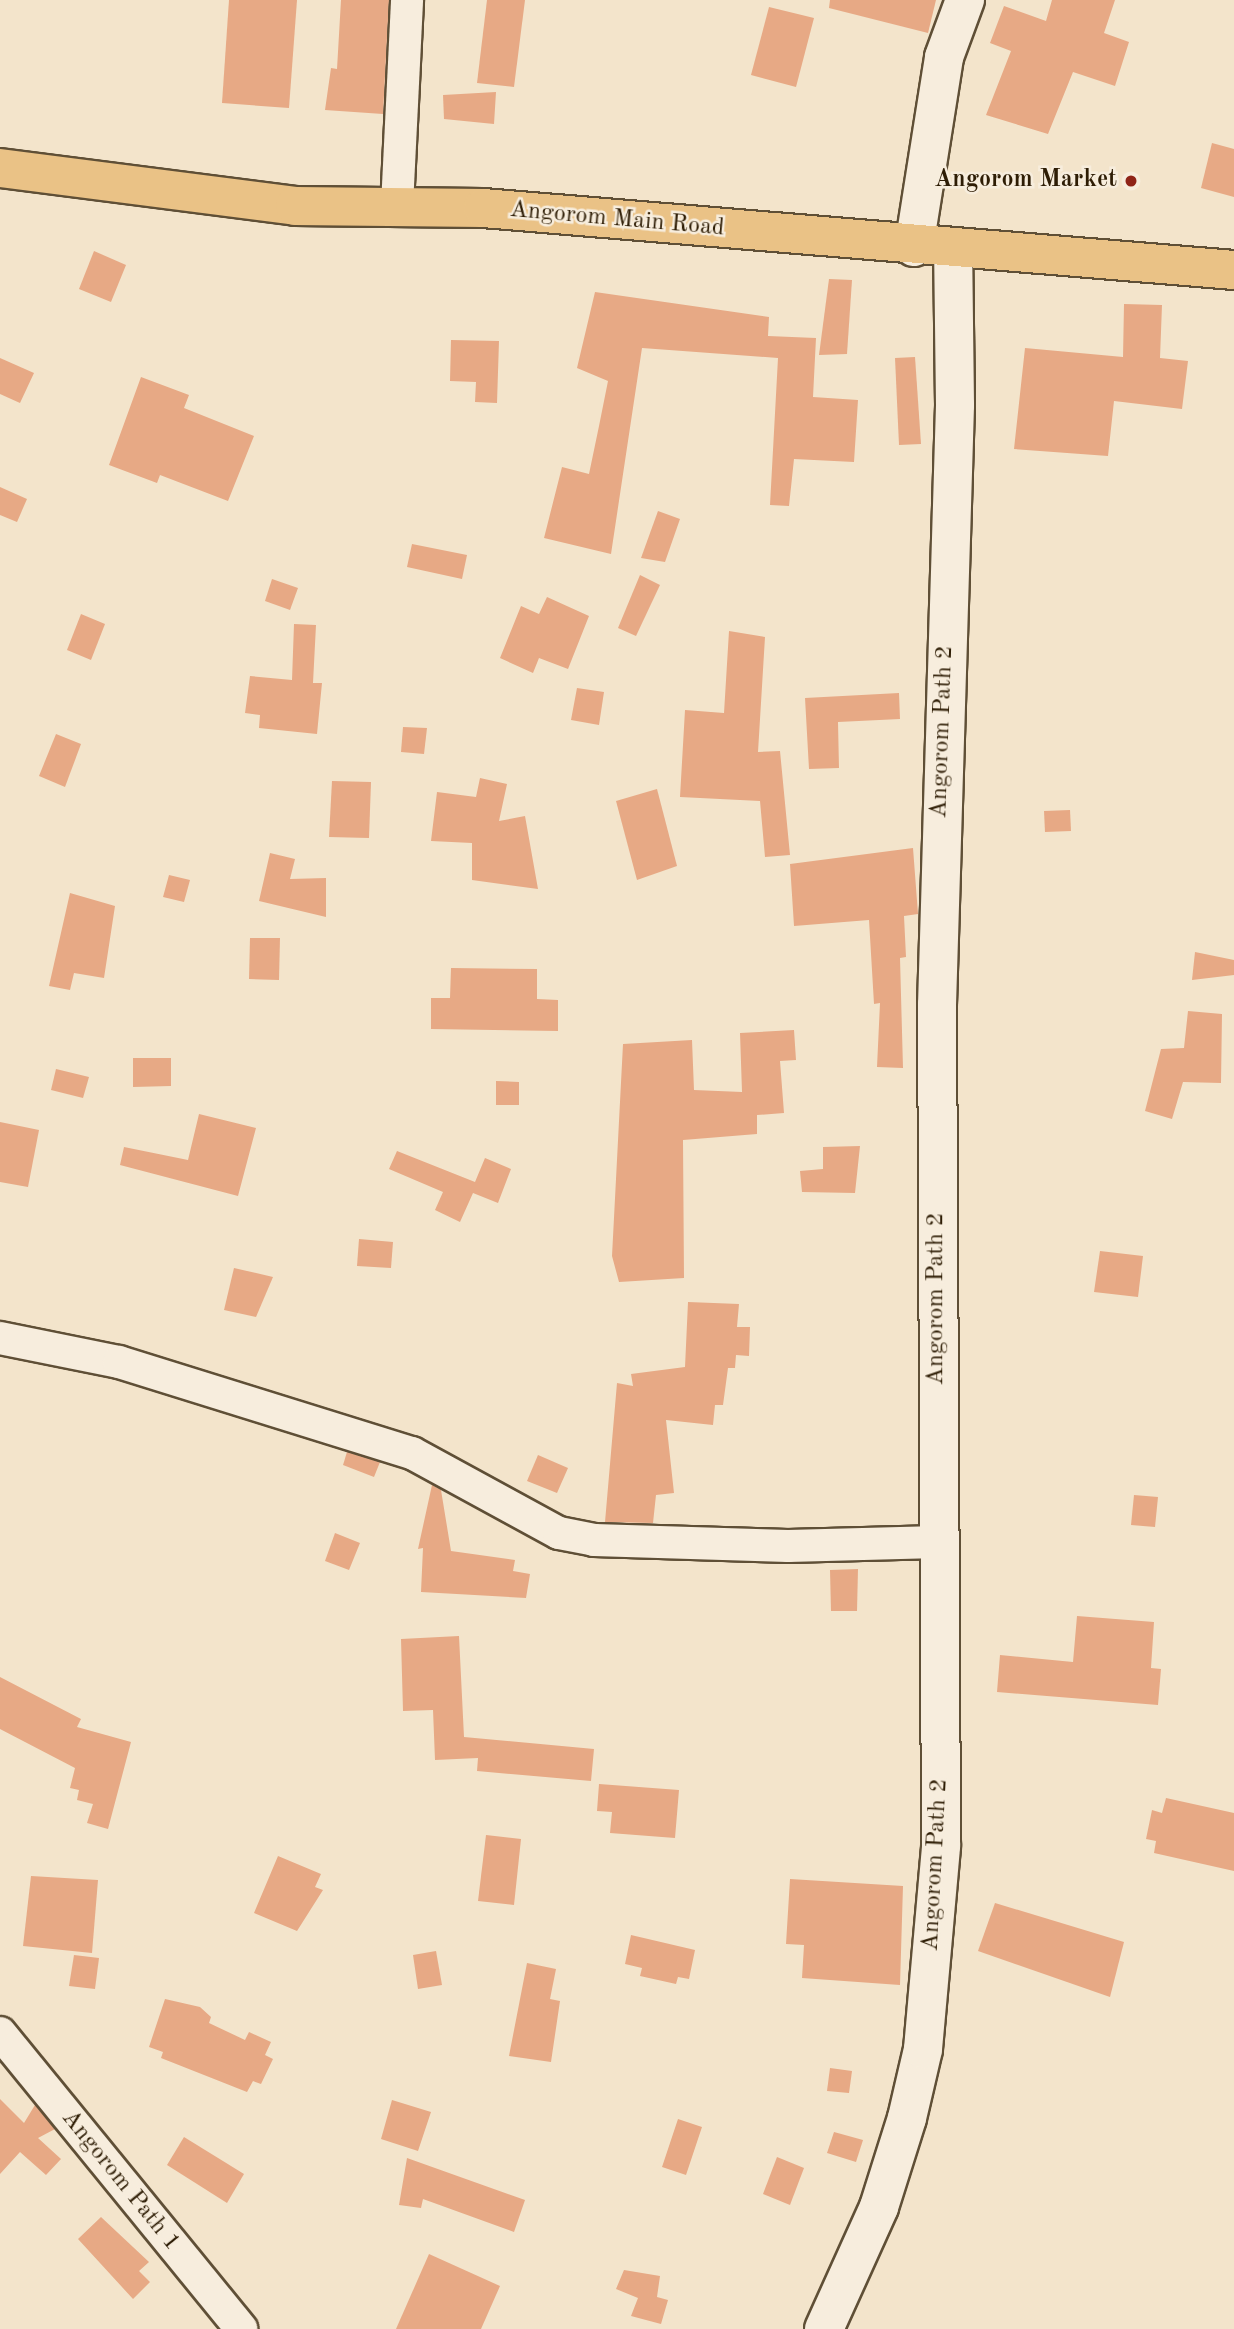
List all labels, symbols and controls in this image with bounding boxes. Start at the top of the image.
place label: Angorom Market [934,167,1117,195]
marker: Angorom Market [1123,173,1139,189]
street label: Angorom Main Road [509,196,725,244]
street label: Angorom Path 2 [926,645,960,819]
street label: Angorom Path 2 [923,1213,951,1385]
street label: Angorom Path 2 [917,1778,955,1952]
street label: Angorom Path 1 [54,2105,186,2257]

